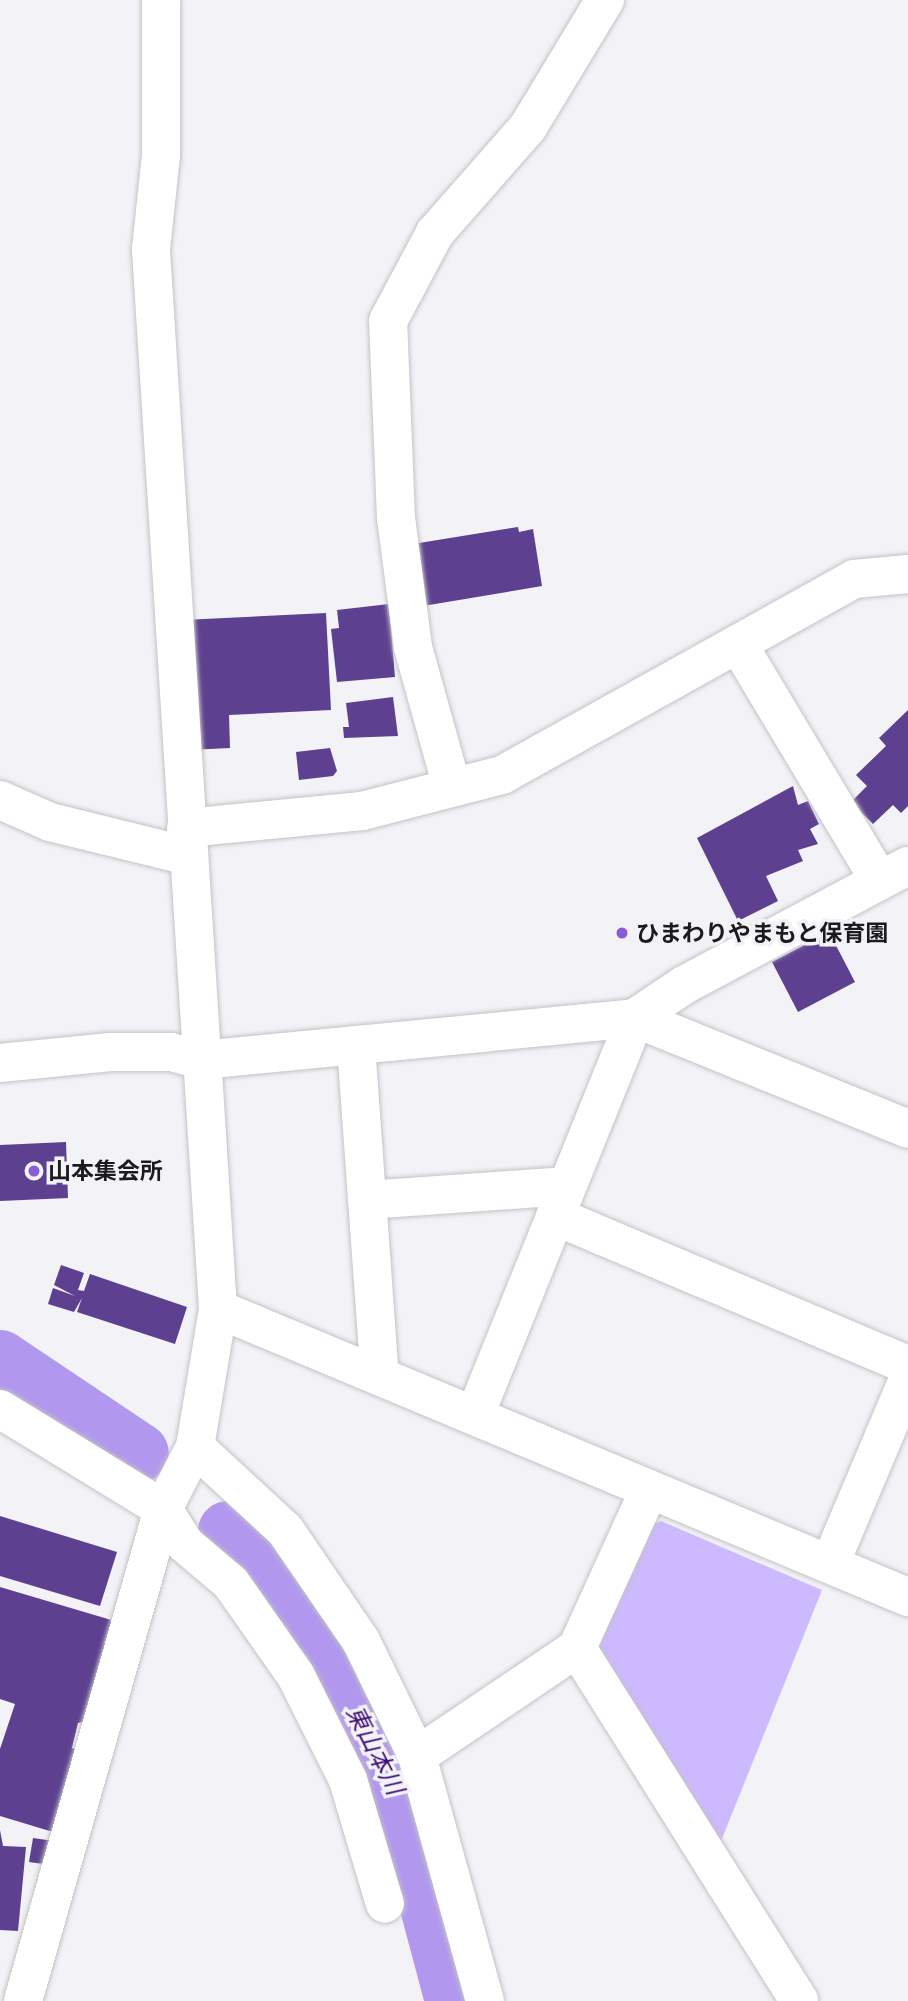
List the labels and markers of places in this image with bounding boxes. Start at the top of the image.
place label: ひまわりやまもと保育園 [636,919,889,947]
marker: ひまわりやまもと保育園 [614,925,630,941]
place label: 山本集会所 [48,1157,163,1185]
marker: 山本集会所 [26,1163,42,1179]

